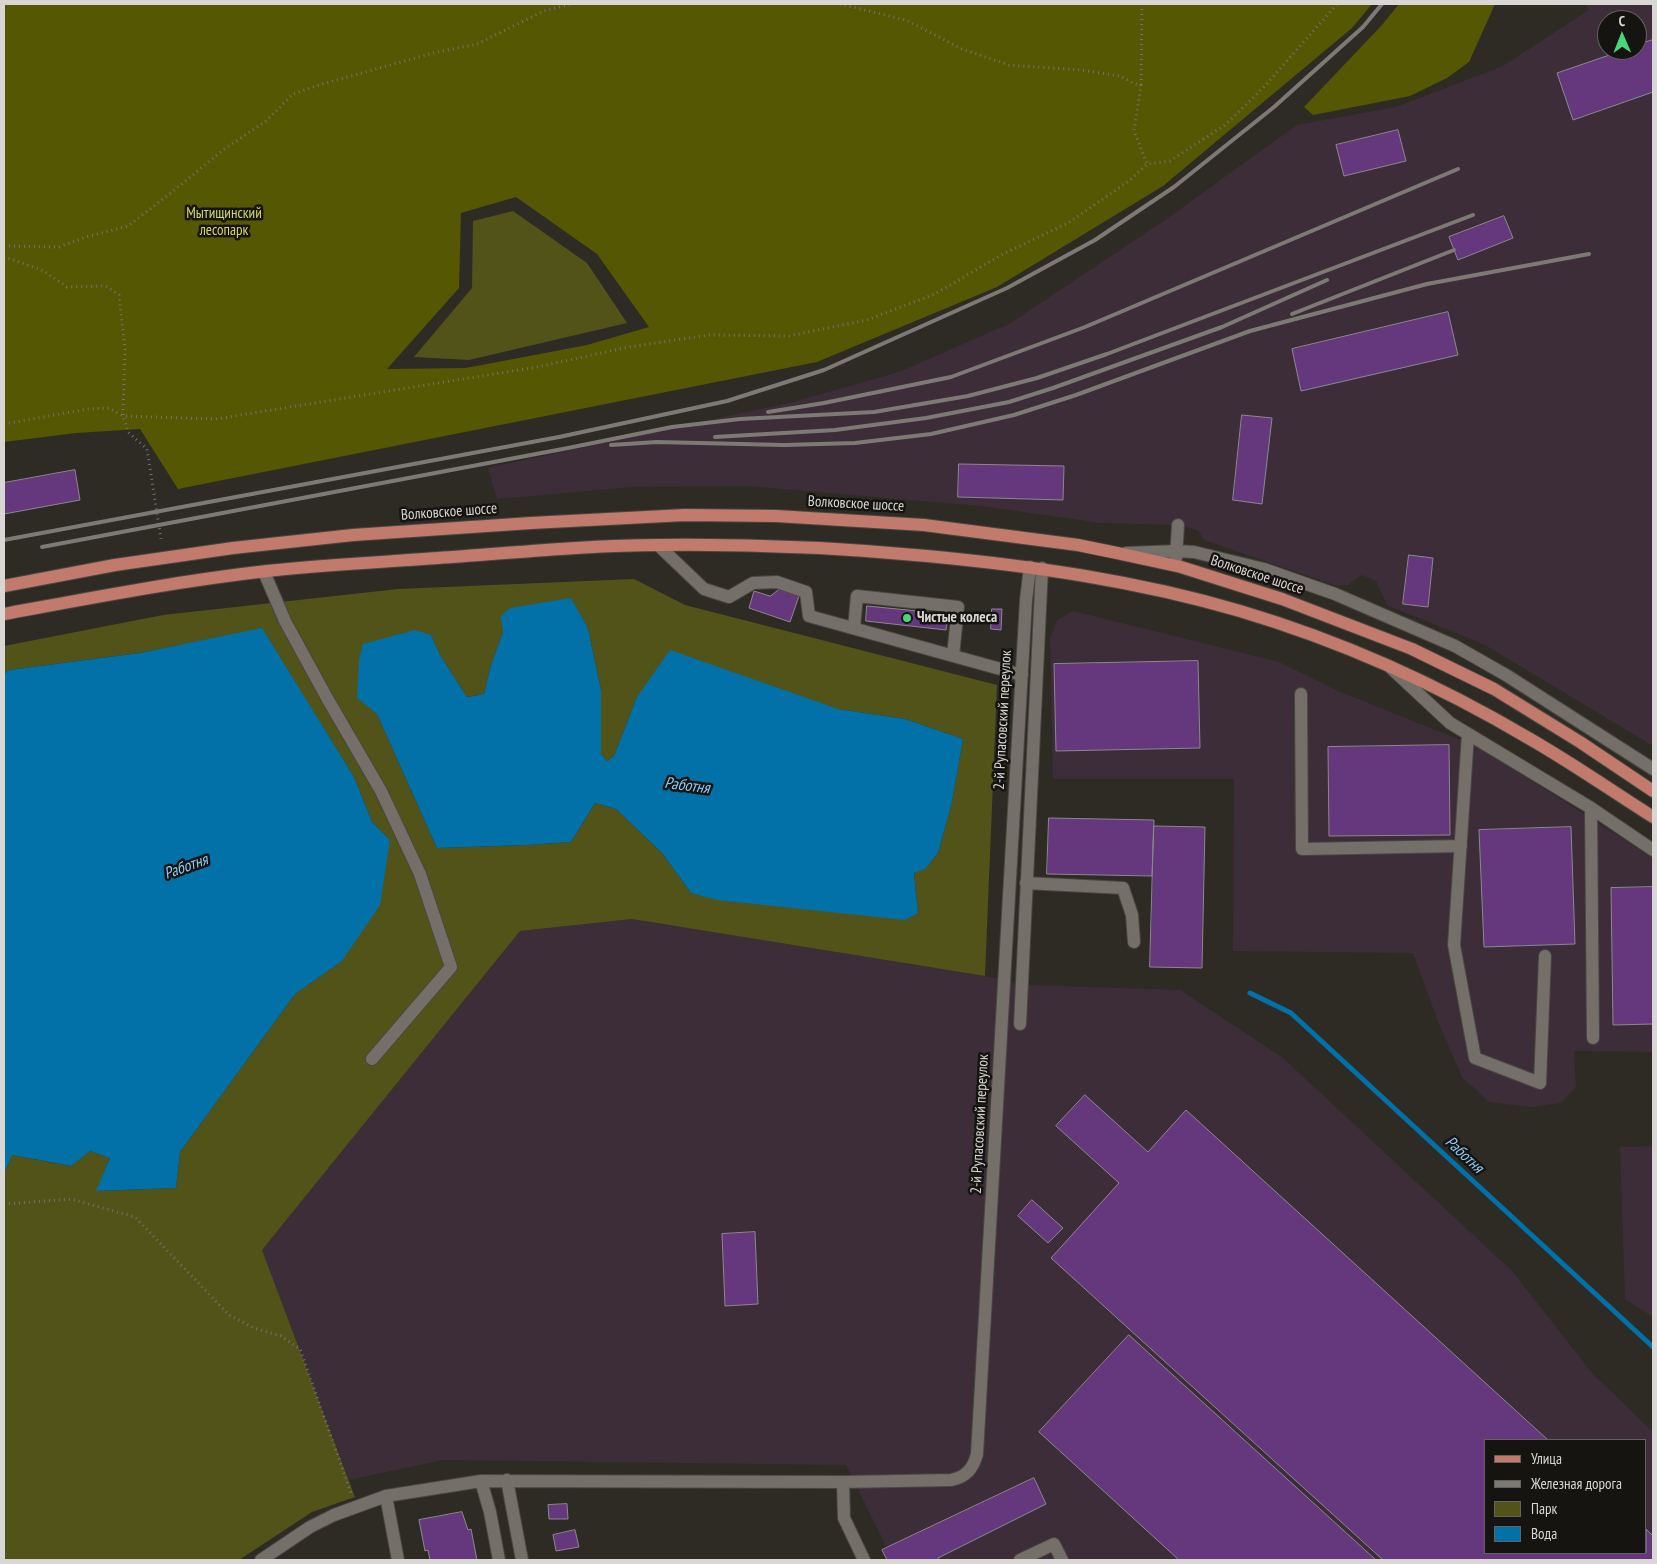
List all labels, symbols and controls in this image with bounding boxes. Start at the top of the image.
north arrow [1597,10,1647,60]
text: С [1618,12,1625,30]
park label: Мытищинский лесопарк [186,205,262,240]
street label: Волковское шоссе [807,492,905,516]
street label: Волковское шоссе [400,500,498,524]
street label: Волковское шоссе [1208,552,1306,598]
place label: Чистые колеса [917,609,997,627]
marker: Чистые колеса [901,612,913,624]
street label: 2-й Рупасовский переулок [990,650,1016,790]
water label: Работня [663,774,711,798]
water label: Работня [162,850,210,884]
street label: 2-й Рупасовский переулок [967,1054,993,1194]
water label: Работня [1441,1133,1487,1177]
legend [1484,1439,1647,1554]
text: Улица [1531,1449,1562,1468]
text: Железная дорога [1531,1474,1622,1493]
text: Парк [1531,1499,1557,1518]
text: Вода [1531,1524,1557,1543]

